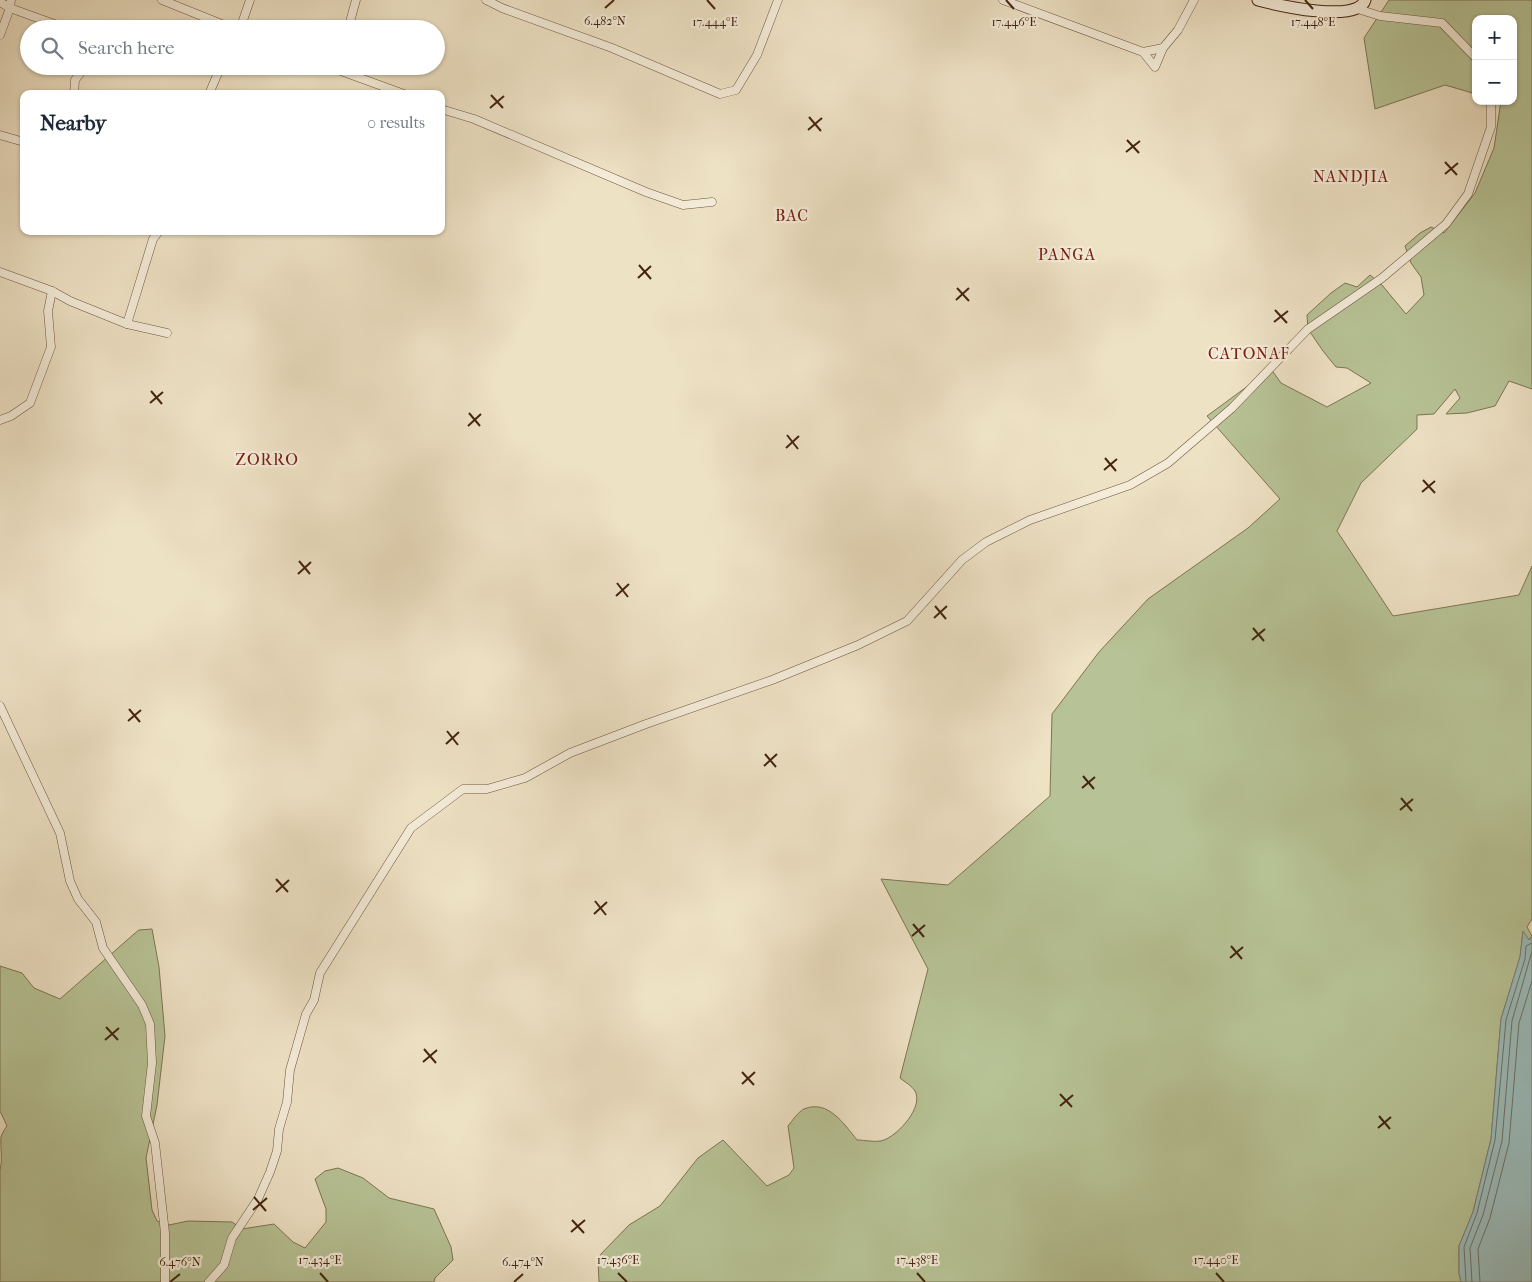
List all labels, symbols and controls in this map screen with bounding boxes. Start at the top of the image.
text: 6.482°N [584,14,626,28]
text: 17.444°E [692,15,738,29]
text: 17.446°E [992,15,1036,29]
text: 17.448°E [1291,15,1335,29]
map controls [1472,15,1517,105]
button: + [1472,15,1517,60]
search box [20,20,445,75]
icon: search [38,34,66,62]
text: Search here [78,37,174,59]
button: − [1472,60,1517,105]
text: Nearby [40,111,106,135]
text: 0 results [367,113,425,132]
district label: NANDJIA [1313,167,1389,186]
district label: BAC [775,206,809,225]
district label: PANGA [1038,245,1096,264]
district label: CATONAF [1208,344,1290,363]
district label: ZORRO [235,450,299,469]
text: 17.434°E [298,1253,342,1267]
text: 17.436°E [597,1253,639,1267]
text: 17.438°E [896,1253,938,1267]
text: 17.440°E [1193,1253,1239,1267]
text: 6.476°N [159,1255,201,1269]
text: 6.474°N [502,1255,544,1269]

